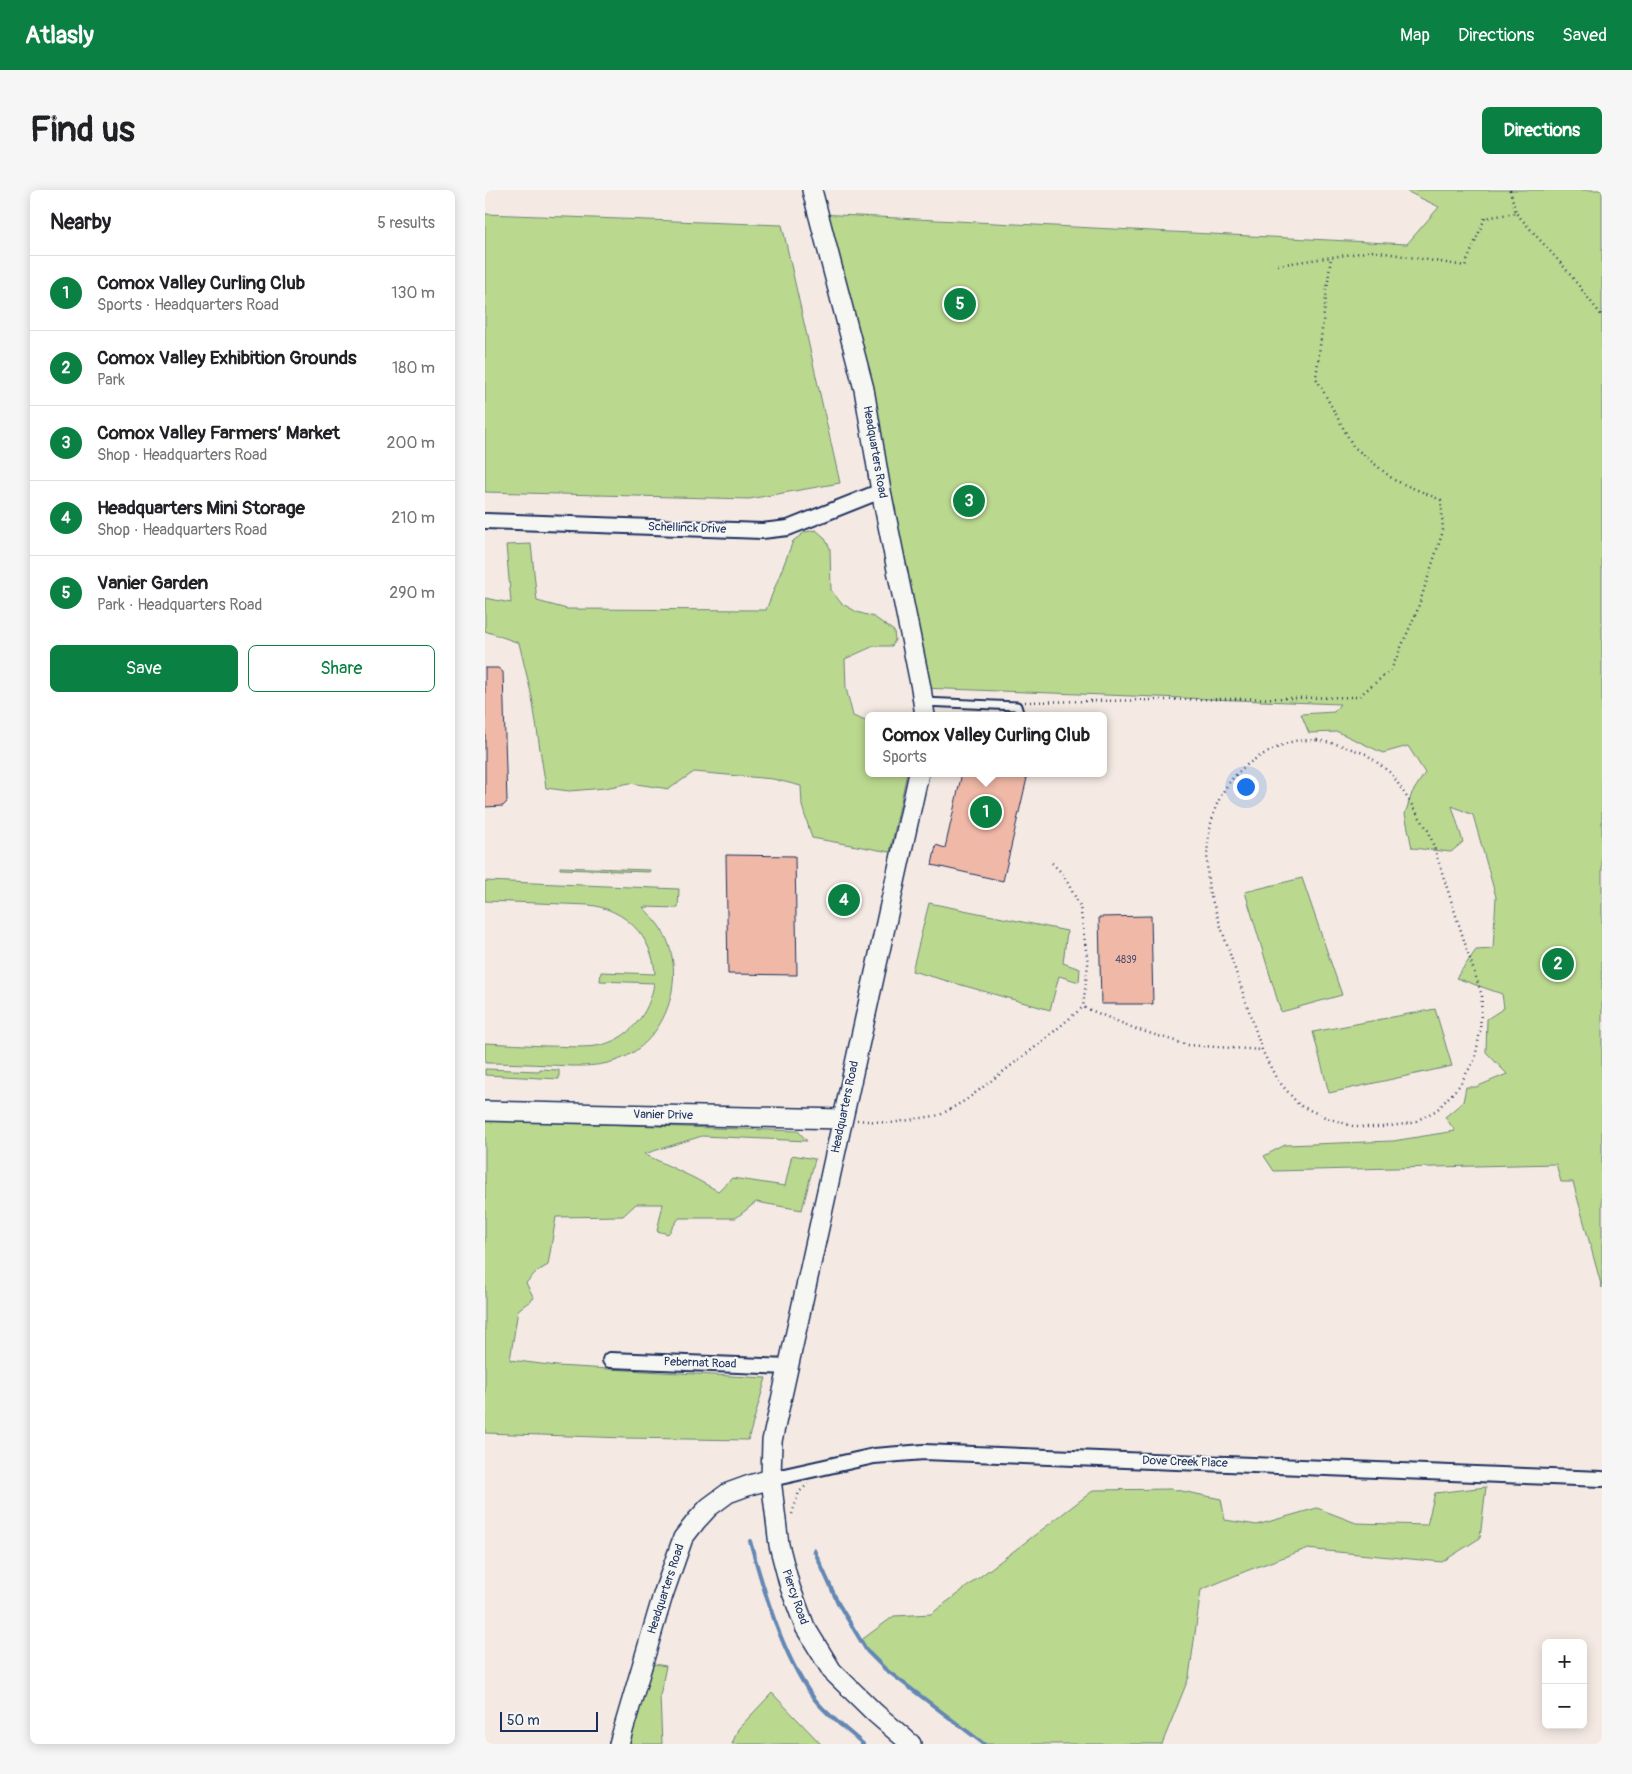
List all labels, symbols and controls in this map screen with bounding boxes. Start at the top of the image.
text: Atlasly [25,21,94,50]
text: Map [1400,24,1430,47]
text: Directions [1458,24,1534,47]
text: Saved [1562,24,1607,47]
button: Directions [1482,107,1602,154]
text: Find us [30,108,135,152]
text: Nearby [50,209,111,236]
text: 5 results [377,213,435,233]
text: Comox Valley Curling Club [97,271,305,295]
text: 1 [63,283,69,303]
text: 130 m [391,283,435,303]
pin: 5 [944,285,976,323]
text: Sports · Headquarters Road [97,295,279,315]
text: Comox Valley Exhibition Grounds [97,346,357,370]
text: 2 [62,358,70,378]
text: 180 m [392,358,435,378]
text: Park [97,370,125,390]
street label: Headquarters Road [859,404,891,500]
text: Comox Valley Farmers’ Market [97,421,340,445]
text: 3 [62,433,70,453]
text: 200 m [387,433,435,453]
text: Shop · Headquarters Road [97,445,267,465]
pin: 3 [953,482,985,520]
text: Headquarters Mini Storage [97,496,305,520]
text: 4 [61,508,71,528]
text: 210 m [391,508,435,528]
street label: Schellinck Drive [648,519,727,537]
text: Shop · Headquarters Road [97,520,267,540]
text: Vanier Garden [97,571,208,595]
text: 5 [62,583,70,603]
text: 290 m [389,583,435,603]
text: Park · Headquarters Road [97,595,262,615]
button: Save [50,645,238,692]
button: Share [248,645,435,692]
popup [865,712,1107,777]
text: Comox Valley Curling Club [882,723,1090,747]
text: Sports [882,747,927,767]
your location [1233,774,1259,800]
pin: 1 [970,793,1002,831]
pin: 4 [828,881,860,919]
pin: 2 [1542,945,1574,983]
house number: 4839 [1115,954,1137,966]
street label: Headquarters Road [828,1059,862,1154]
street label: Vanier Drive [633,1107,693,1123]
street label: Pebernat Road [663,1354,737,1372]
street label: Dove Creek Place [1142,1453,1228,1471]
street label: Headquarters Road [644,1542,688,1636]
street label: Piercy Road [779,1567,812,1627]
map controls [1542,1639,1587,1729]
button: + [1542,1639,1587,1684]
button: − [1542,1684,1587,1729]
scale bar [500,1709,597,1732]
text: 50 m [507,1712,540,1729]

